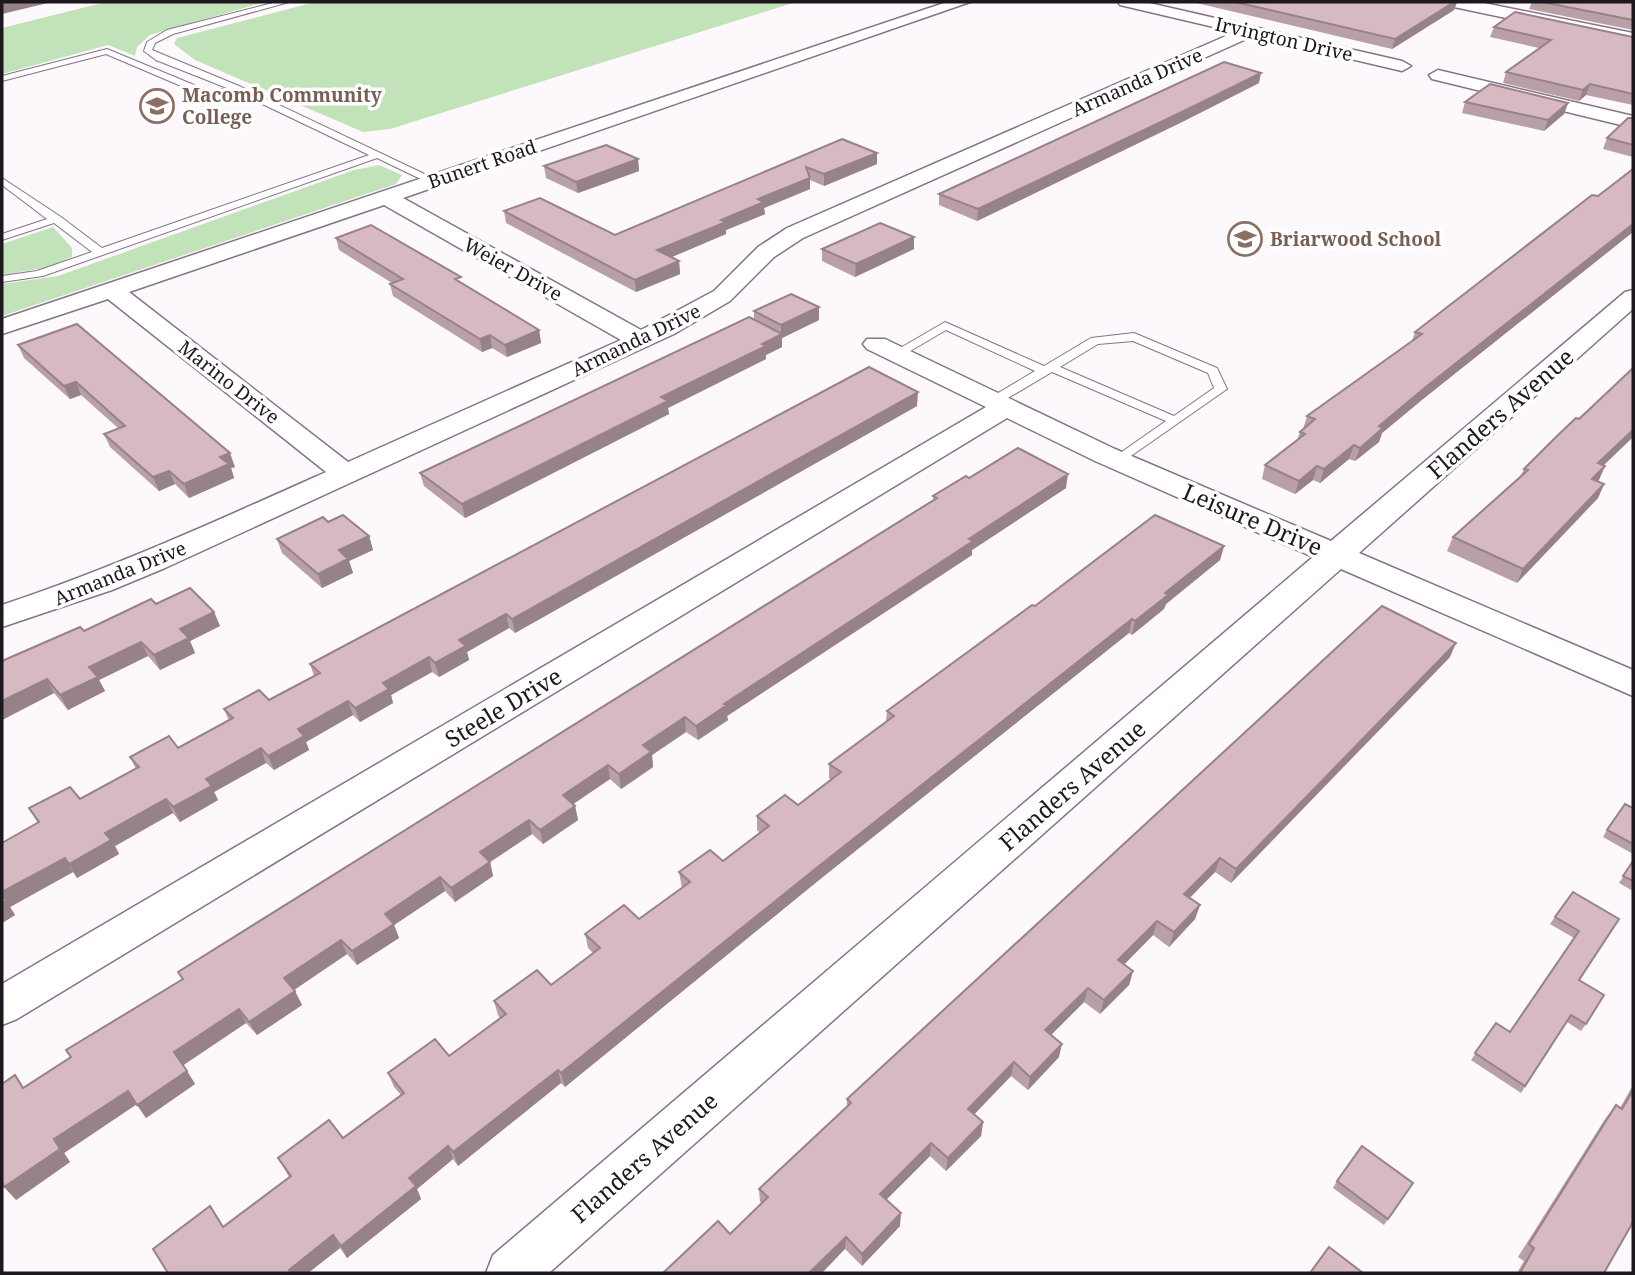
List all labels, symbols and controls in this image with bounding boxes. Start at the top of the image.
street label: Irvington Drive [1213,11,1355,67]
street label: Armanda Drive [1068,42,1206,122]
place label: Macomb Community College [182,82,382,130]
school or university icon: Macomb Community College [138,87,176,125]
street label: Bunert Road [424,133,540,195]
school or university icon: Briarwood School [1226,220,1264,258]
place label: Briarwood School [1270,226,1442,252]
street label: Weier Drive [459,231,567,307]
street label: Armanda Drive [567,298,705,382]
street label: Marino Drive [173,334,285,430]
street label: Flanders Avenue [1420,340,1580,486]
street label: Leisure Drive [1178,475,1328,563]
street label: Armanda Drive [50,535,190,611]
street label: Steele Drive [439,660,567,754]
street label: Flanders Avenue [992,712,1152,858]
street label: Flanders Avenue [564,1084,724,1230]

